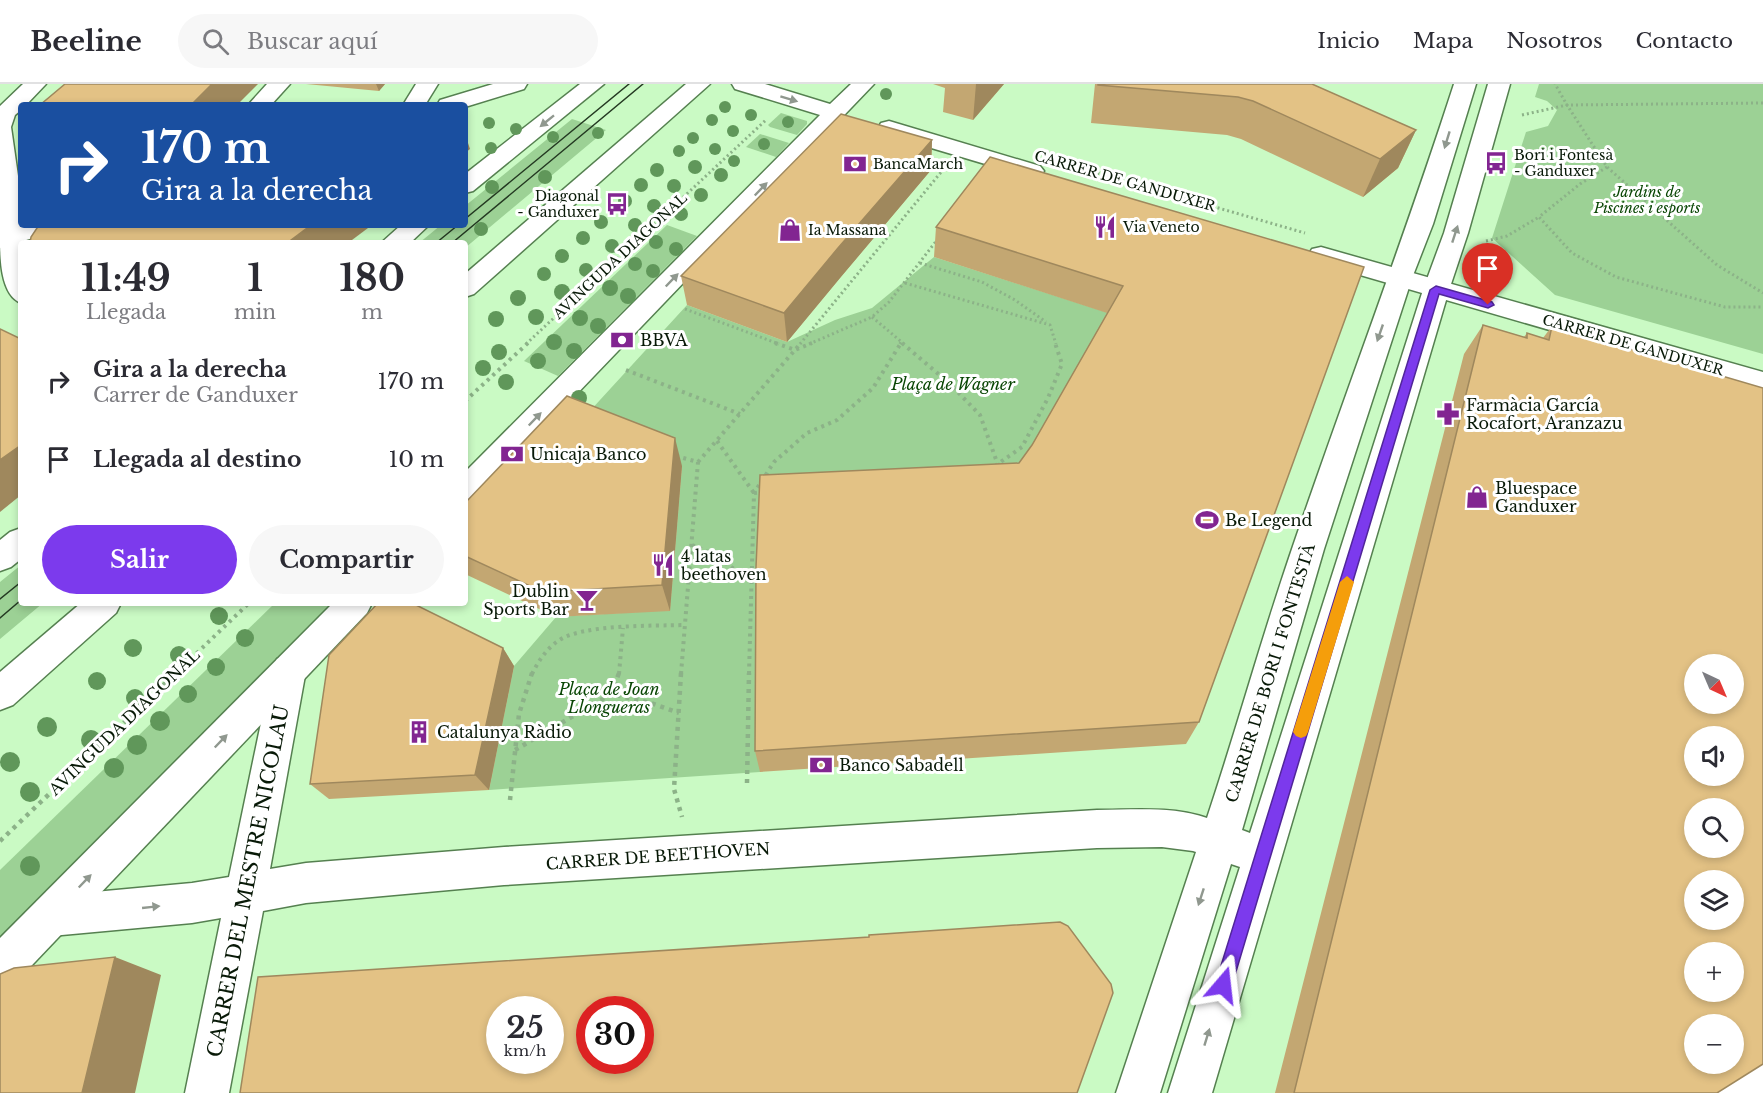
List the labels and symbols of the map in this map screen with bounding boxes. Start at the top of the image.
one-way arrow [780,95,798,104]
one-way arrow [540,114,555,126]
one-way arrow [1442,131,1451,149]
street label: CARRER DE GANDUXER [1032,146,1219,216]
place label: Bori i Fontesà - Ganduxer [1514,146,1613,180]
bus stop icon: Bori i Fontesà - Ganduxer [1483,150,1509,176]
bank icon: BancaMarch [842,151,868,177]
place label: BancaMarch [873,155,963,173]
one-way arrow [754,182,768,196]
park label: Jardins de Piscines i esports [1593,183,1700,217]
place label: Diagonal - Ganduxer [517,187,599,221]
street label: AVINGUDA DIAGONAL [549,189,691,324]
bus stop icon: Diagonal - Ganduxer [604,191,630,217]
restaurant icon: Via Veneto [1092,214,1118,240]
shop icon: Ia Massana [777,217,803,243]
place label: Via Veneto [1122,218,1200,236]
place label: Ia Massana [808,221,887,239]
one-way arrow [1451,225,1460,243]
pin [1462,243,1513,305]
one-way arrow [665,273,679,288]
street label: CARRER DE GANDUXER [1540,310,1727,380]
one-way arrow [1375,324,1385,342]
bank icon: BBVA [609,327,635,353]
place label: BBVA [640,330,688,350]
park label: Plaça de Wagner [890,374,1015,394]
place label: Farmàcia García Rocafort, Aranzazu [1466,395,1623,433]
pharmacy icon: Farmàcia García Rocafort, Aranzazu [1435,401,1461,427]
one-way arrow [528,413,542,427]
bank icon: Unicaja Banco [499,441,525,467]
place label: Unicaja Banco [530,444,647,464]
place label: Bluespace Ganduxer [1495,478,1577,516]
shop icon: Bluespace Ganduxer [1464,484,1490,510]
sports icon: Be Legend [1194,507,1220,533]
place label: Be Legend [1225,510,1313,530]
street label: CARRER DE BORI I FONTESTÀ [1221,540,1319,805]
place label: 4 latas beethoven [680,546,767,584]
restaurant icon: 4 latas beethoven [650,552,676,578]
place label: Dublin Sports Bar [483,581,569,619]
bar icon: Dublin Sports Bar [574,587,600,613]
street label: AVINGUDA DIAGONAL [44,644,204,800]
north arrow [1684,654,1744,714]
park label: Plaça de Joan Llongueras [557,679,660,717]
street label: CARRER DEL MESTRE NICOLAU [202,703,294,1059]
building icon: Catalunya Ràdio [406,719,432,745]
place label: Catalunya Ràdio [437,722,572,742]
one-way arrow [213,734,227,748]
bank icon: Banco Sabadell [808,752,834,778]
place label: Banco Sabadell [839,755,964,775]
street label: CARRER DE BEETHOVEN [545,838,771,874]
one-way arrow [78,873,92,888]
one-way arrow [1196,888,1205,906]
one-way arrow [141,902,160,912]
position arrow [1191,953,1255,1017]
speed limit sign: 30 [576,996,654,1074]
one-way arrow [1203,1028,1213,1046]

